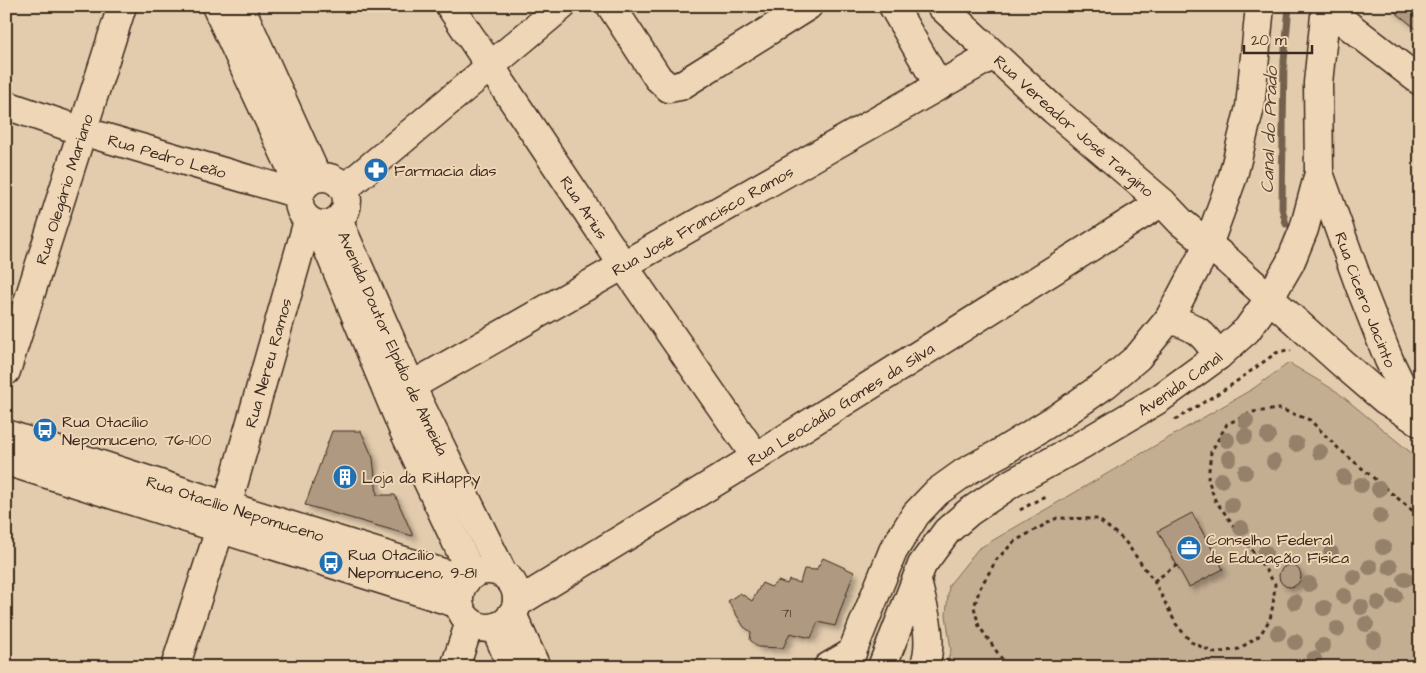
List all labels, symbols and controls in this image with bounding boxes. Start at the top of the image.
scale bar [1244,22,1311,54]
text: 20 m [1251,30,1287,51]
street label: Rua Vereador José Targino [989,50,1158,202]
water label: Canal do Prado [1255,64,1284,194]
street label: Rua Olegário Mariano [31,111,99,267]
street label: Rua Pedro Leão [105,129,229,184]
pharmacy icon: Farmacia dias [363,157,389,183]
place label: Farmacia dias [394,160,497,182]
street label: Rua José Francisco Ramos [608,161,798,282]
street label: Rua Arius [555,172,613,244]
street label: Avenida Doutor Elpídio de Almeida [332,228,453,459]
street label: Rua Cicero Jacinto [1329,229,1401,372]
street label: Rua Nereu Ramos [240,296,298,430]
street label: Rua Leocádio Gomes da Silva [743,338,939,472]
street label: Avenida Canal [1134,347,1228,421]
place label: Rua Otacílio Nepomuceno, 76-100 [62,411,211,451]
bus stop icon: Rua Otacílio Nepomuceno, 76-100 [32,417,58,443]
building icon: Loja da RiHappy [332,464,358,490]
place label: Loja da RiHappy [362,467,481,490]
street label: Rua Otacílio Nepomuceno [143,470,327,547]
place label: Conselho Federal de Educação Física [1206,529,1349,569]
office icon: Conselho Federal de Educação Física [1176,535,1202,561]
place label: Rua Otacílio Nepomuceno, 9-81 [348,544,477,584]
bus stop icon: Rua Otacílio Nepomuceno, 9-81 [318,550,344,576]
house number: 71 [781,603,791,623]

